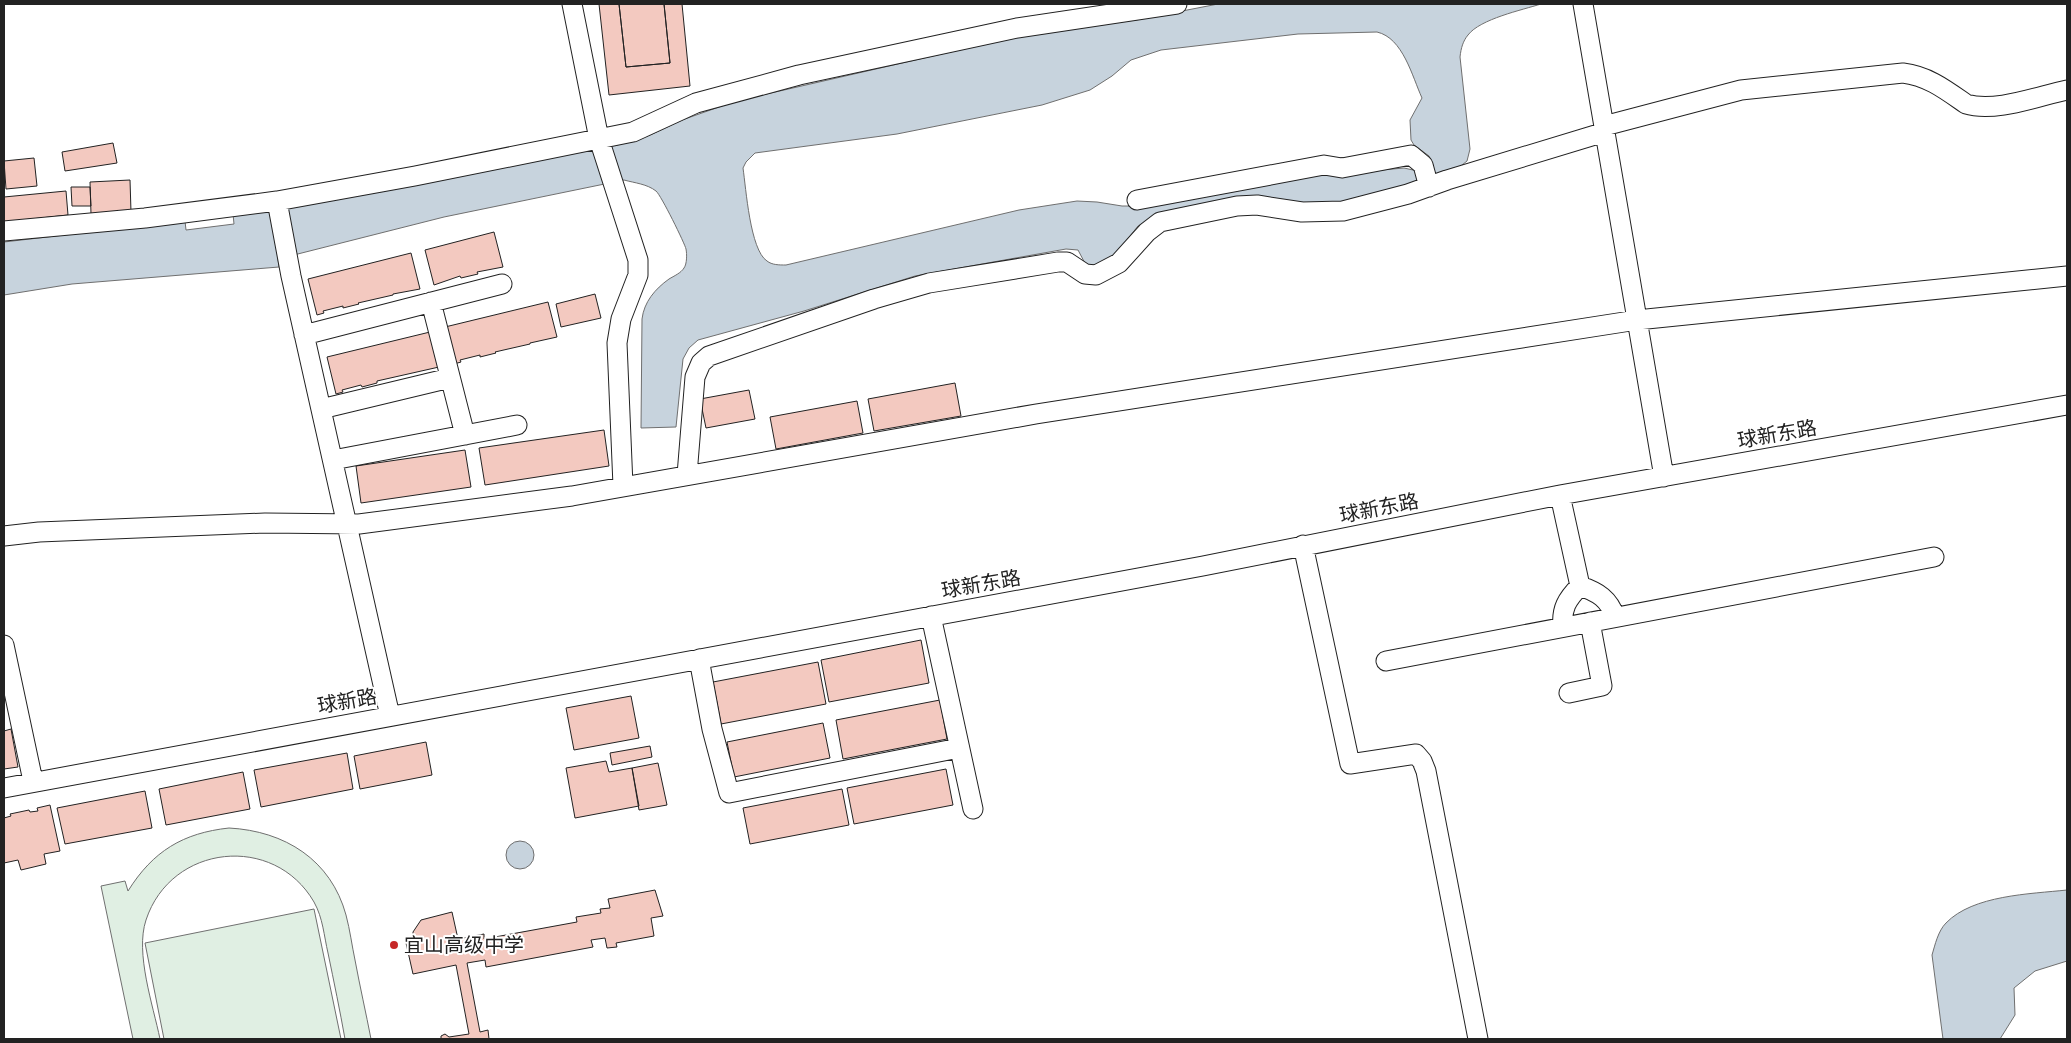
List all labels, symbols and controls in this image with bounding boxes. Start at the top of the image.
street label: 球新东路 [1736,415,1818,453]
street label: 球新东路 [1337,489,1421,527]
street label: 球新东路 [940,565,1022,603]
street label: 球新路 [315,684,379,718]
place label: 宜山高级中学 [404,933,524,957]
marker: 宜山高级中学 [388,939,400,951]

